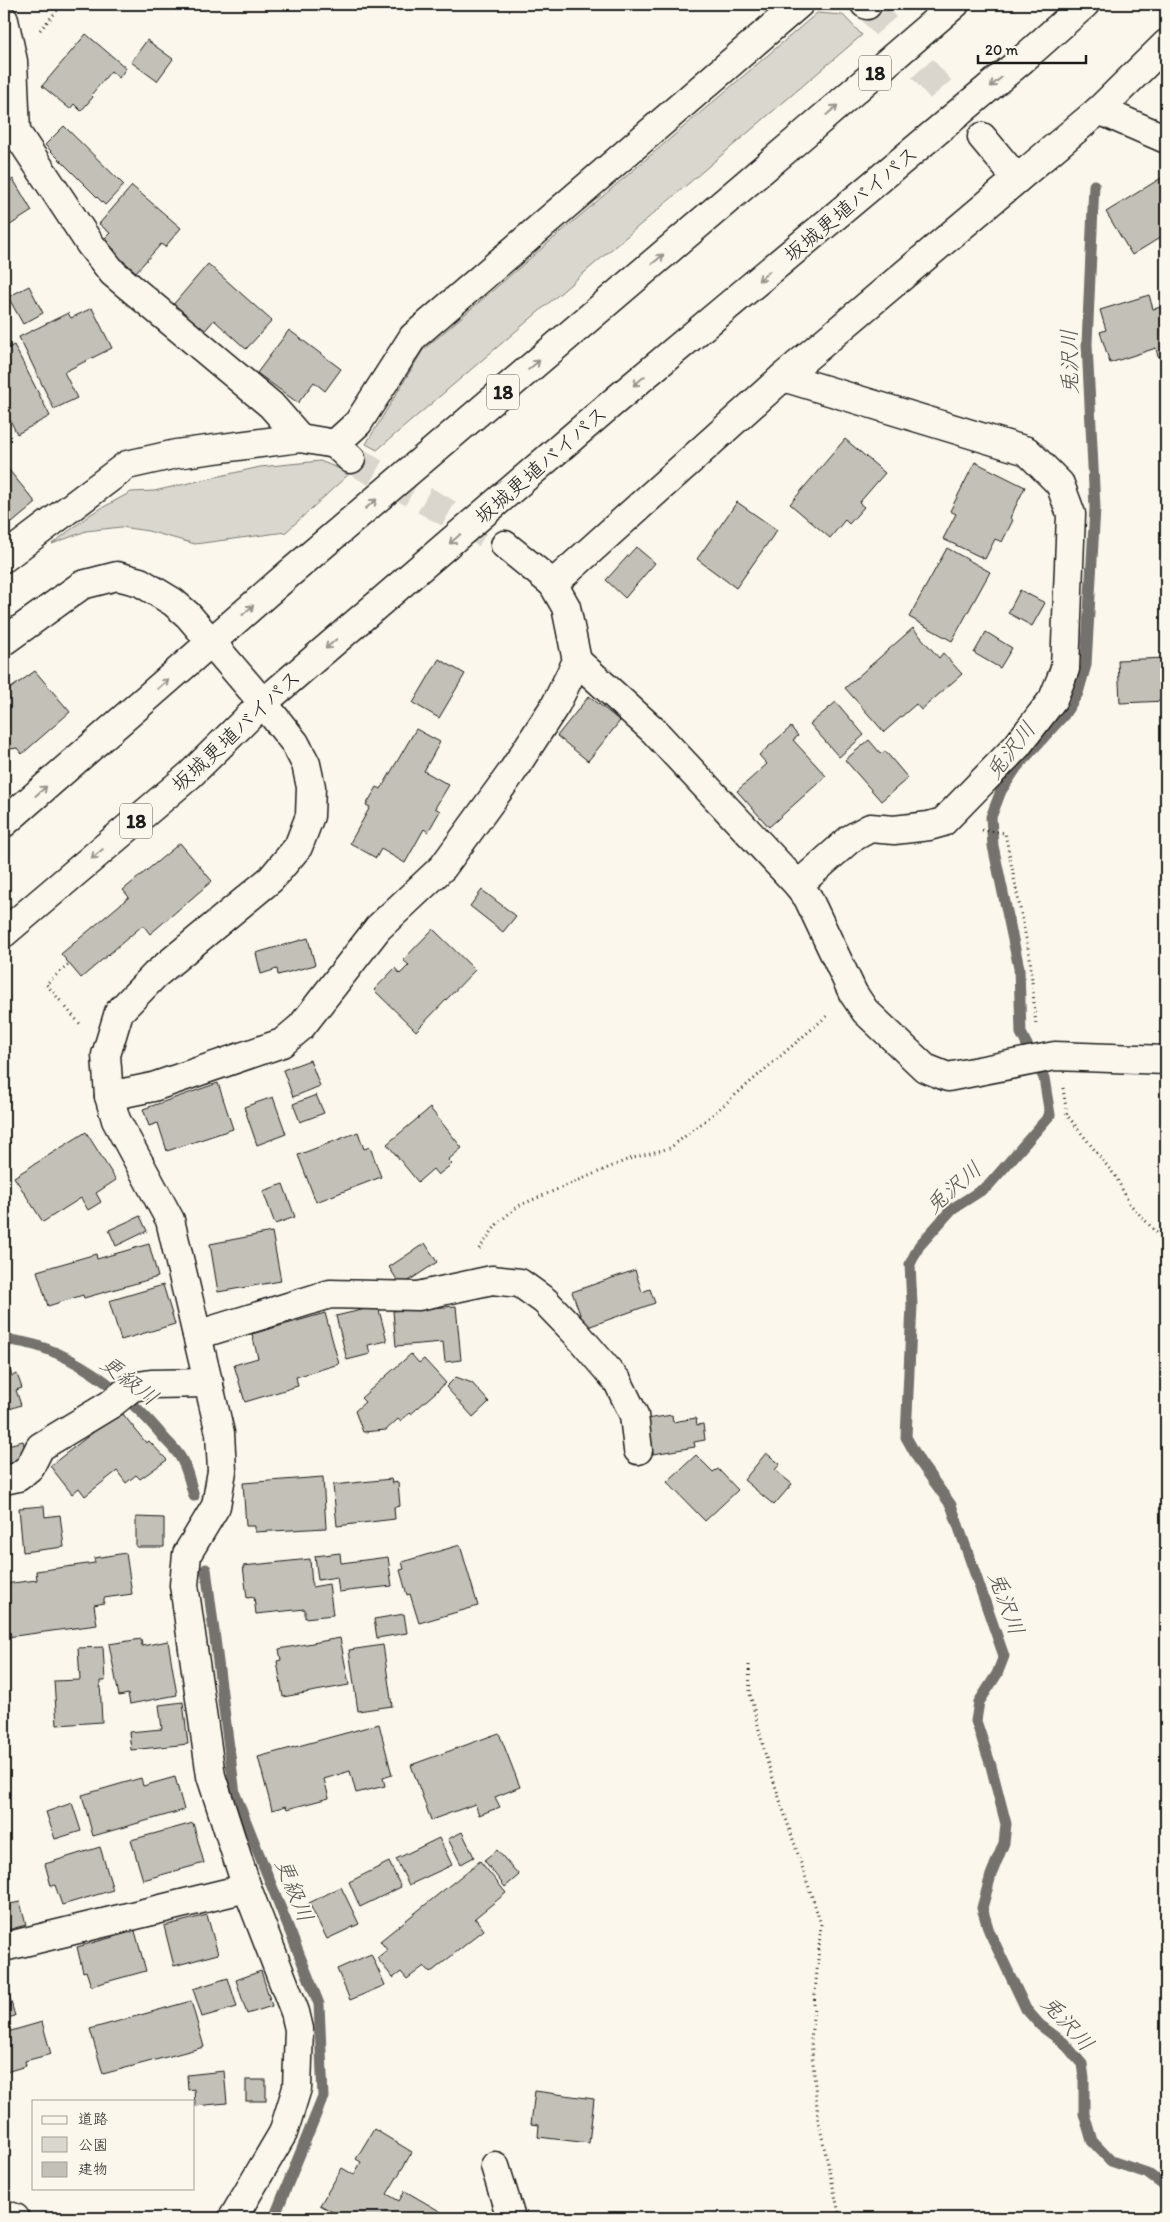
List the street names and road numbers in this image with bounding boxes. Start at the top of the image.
road number: 18 [859,56,891,90]
street label: 坂城更埴バイパス [778,140,923,267]
road number: 18 [487,374,519,410]
street label: 坂城更埴バイパス [469,400,612,529]
street label: 坂城更埴バイパス [166,664,305,797]
road number: 18 [120,804,152,838]

